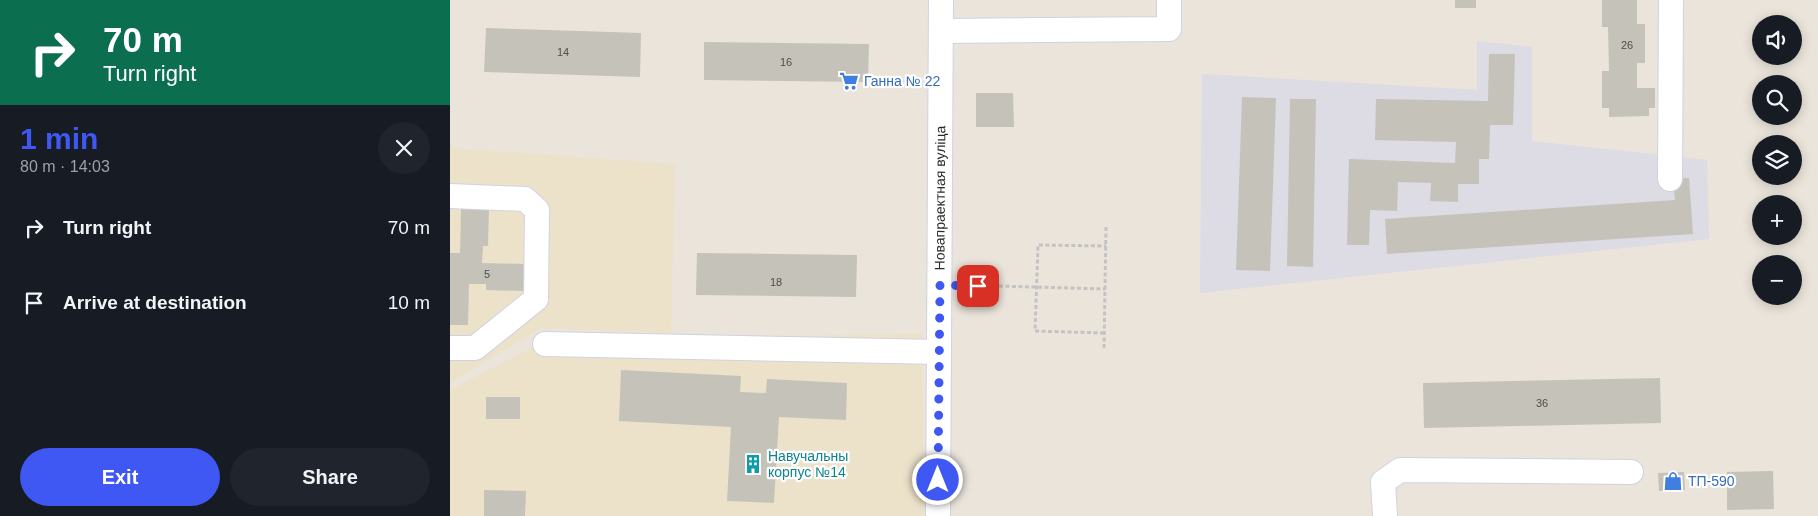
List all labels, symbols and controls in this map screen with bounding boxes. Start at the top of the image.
map controls [1752,15,1802,305]
button: sound [1752,15,1802,65]
icon: right [20,20,85,85]
text: 70 m [103,20,183,59]
house number: 26 [1621,39,1633,51]
house number: 14 [557,46,569,58]
house number: 16 [780,56,792,68]
text: Turn right [103,61,196,86]
supermarket icon: Ганна № 22 [838,70,860,92]
place label: Ганна № 22 [864,73,940,89]
button: search [1752,75,1802,125]
text: 1 min [20,122,98,155]
button: close [378,122,430,174]
street label: Новапраектная вуліца [931,125,948,270]
button: layers [1752,135,1802,185]
text: 80 m · 14:03 [20,158,110,175]
button: + [1752,195,1802,245]
icon: right [20,214,48,242]
text: Turn right [63,217,151,238]
text: 70 m [388,217,430,238]
button: − [1752,255,1802,305]
pin [957,265,999,307]
house number: 5 [484,268,490,280]
icon: arrive [964,272,992,300]
house number: 18 [770,276,782,288]
icon: arrive [20,289,48,317]
text: Arrive at destination [63,292,247,313]
text: 10 m [388,292,430,313]
house number: 36 [1536,397,1548,409]
button: Exit [20,448,220,506]
button: Share [230,448,430,506]
place label: Навучальны корпус №14 [768,448,848,480]
building icon: Навучальны корпус №14 [742,453,764,475]
position arrow [911,453,963,505]
shop icon: ТП-590 [1662,470,1684,492]
place label: ТП-590 [1688,473,1735,489]

